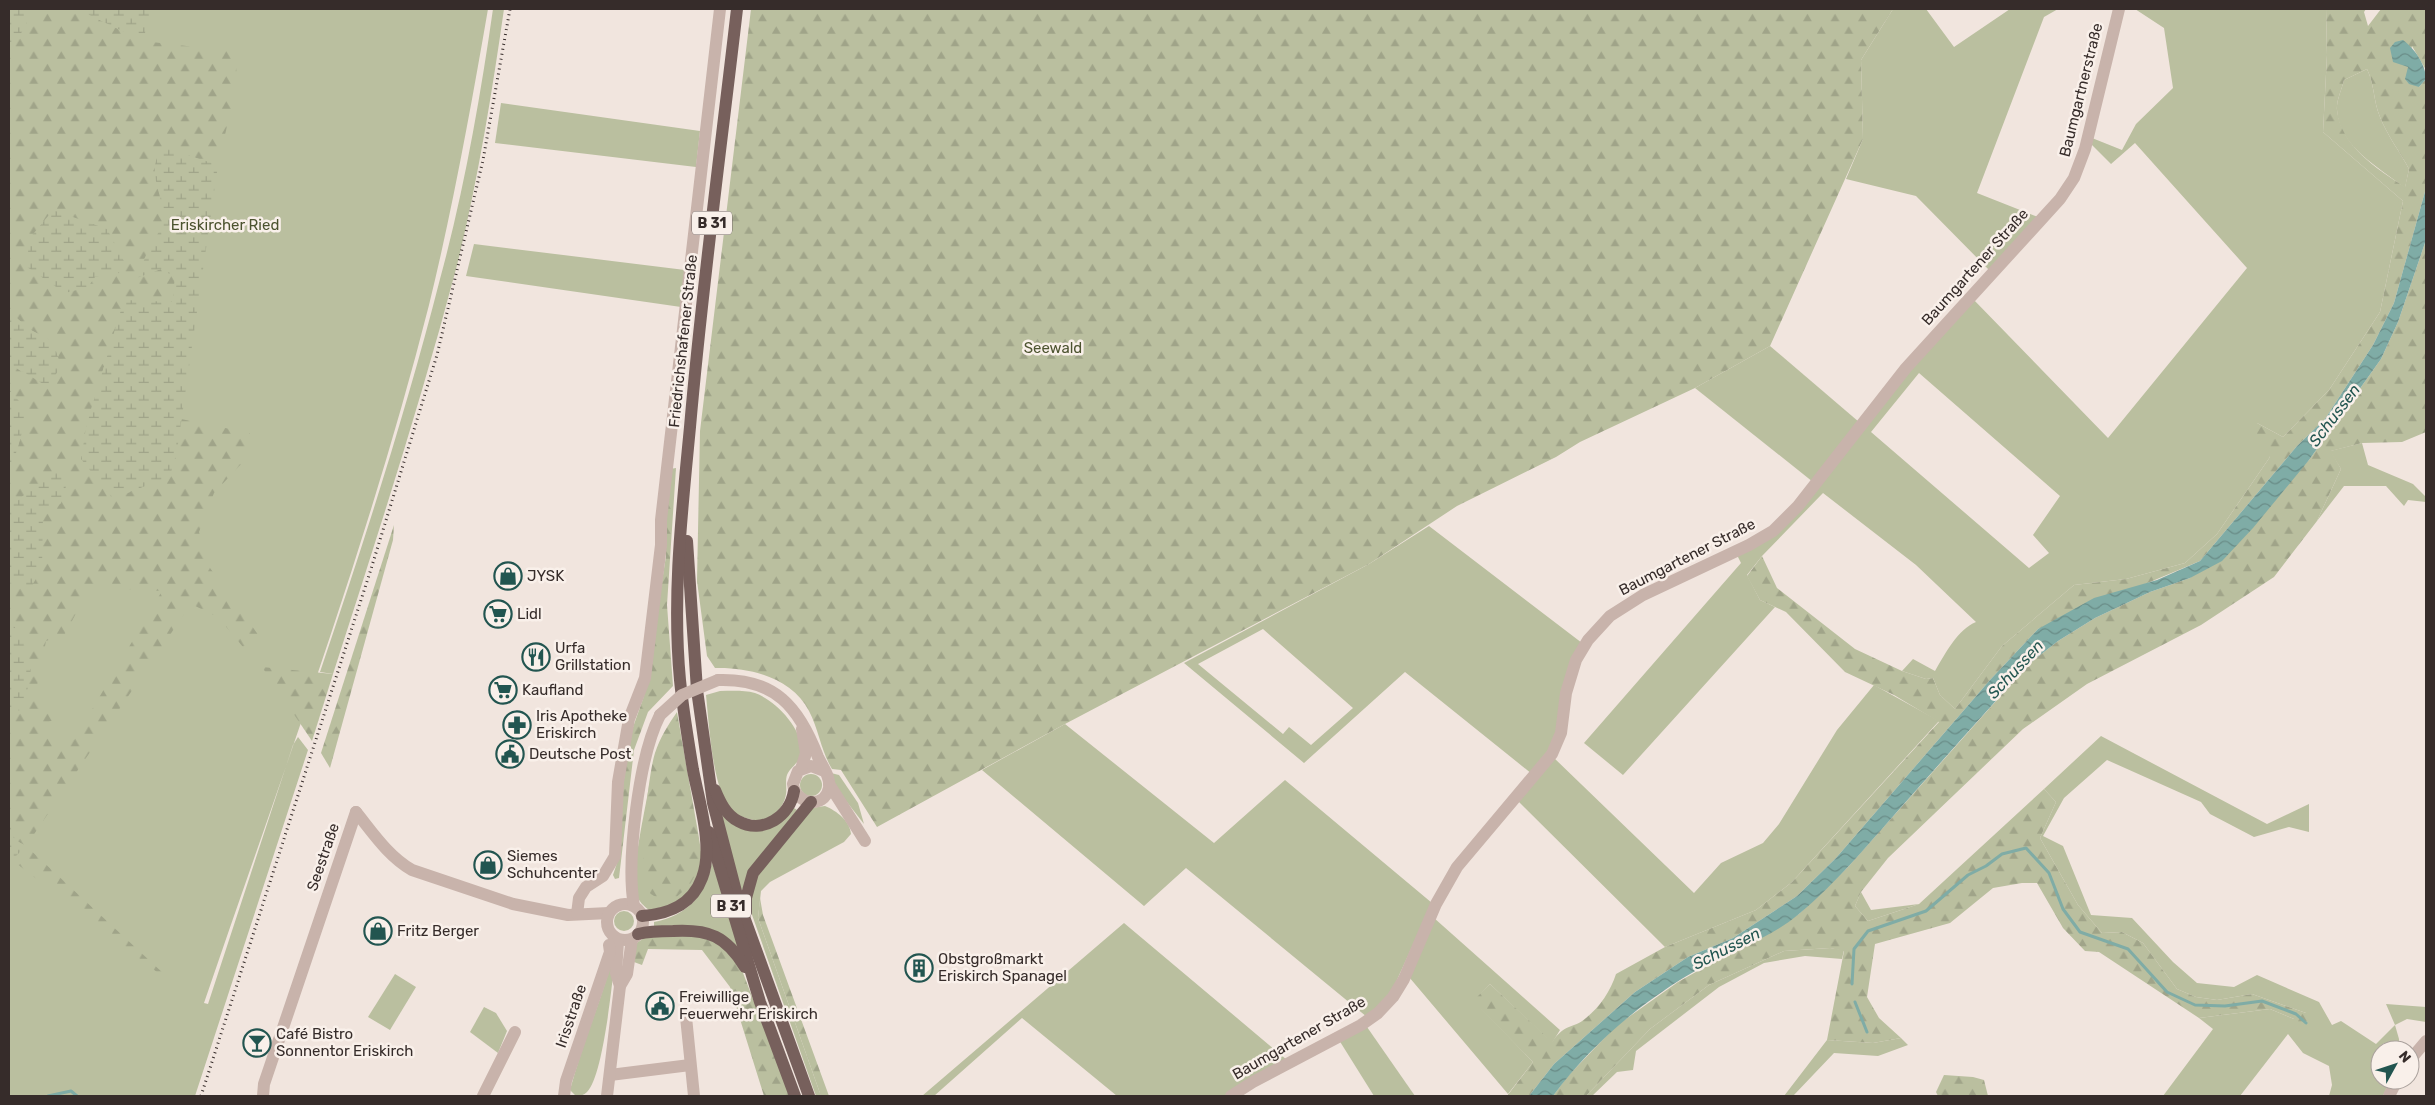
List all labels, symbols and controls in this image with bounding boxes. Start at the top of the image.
street label: Baumgartnerstraße [2056,21,2106,159]
street label: Baumgartener Straße [1918,205,2032,329]
road number: B 31 [692,212,732,234]
park label: Eriskircher Ried [171,216,279,234]
street label: Friedrichshafener Straße [665,254,701,428]
park label: Seewald [1024,339,1082,357]
water label: Schussen [2305,380,2364,450]
street label: Baumgartener Straße [1616,515,1758,599]
shop icon: JYSK [493,561,523,591]
place label: JYSK [527,567,564,585]
supermarket icon: Lidl [483,599,513,629]
place label: Lidl [517,605,542,623]
water label: Schussen [1984,636,2047,703]
place label: Urfa Grillstation [555,639,631,674]
restaurant icon: Urfa Grillstation [521,642,551,672]
supermarket icon: Kaufland [488,675,518,705]
place label: Kaufland [522,681,584,699]
place label: Iris Apotheke Eriskirch [536,707,627,742]
pharmacy icon: Iris Apotheke Eriskirch [502,710,532,740]
public building icon: Deutsche Post [495,739,525,769]
place label: Deutsche Post [529,745,632,763]
street label: Seestraße [303,821,343,893]
place label: Siemes Schuhcenter [507,847,598,882]
shop icon: Siemes Schuhcenter [473,850,503,880]
road number: B 31 [711,894,751,918]
shop icon: Fritz Berger [363,916,393,946]
place label: Fritz Berger [397,922,479,940]
water label: Schussen [1689,923,1763,973]
place label: Obstgroßmarkt Eriskirch Spanagel [938,950,1067,985]
building icon: Obstgroßmarkt Eriskirch Spanagel [904,953,934,983]
street label: Irisstraße [552,982,590,1050]
place label: Freiwillige Feuerwehr Eriskirch [679,988,818,1023]
public building icon: Freiwillige Feuerwehr Eriskirch [645,991,675,1021]
street label: Baumgartener Straße [1229,993,1369,1083]
place label: Café Bistro Sonnentor Eriskirch [276,1025,413,1060]
bar icon: Café Bistro Sonnentor Eriskirch [242,1028,272,1058]
north arrow [2370,1040,2420,1090]
text: N [2395,1048,2414,1066]

